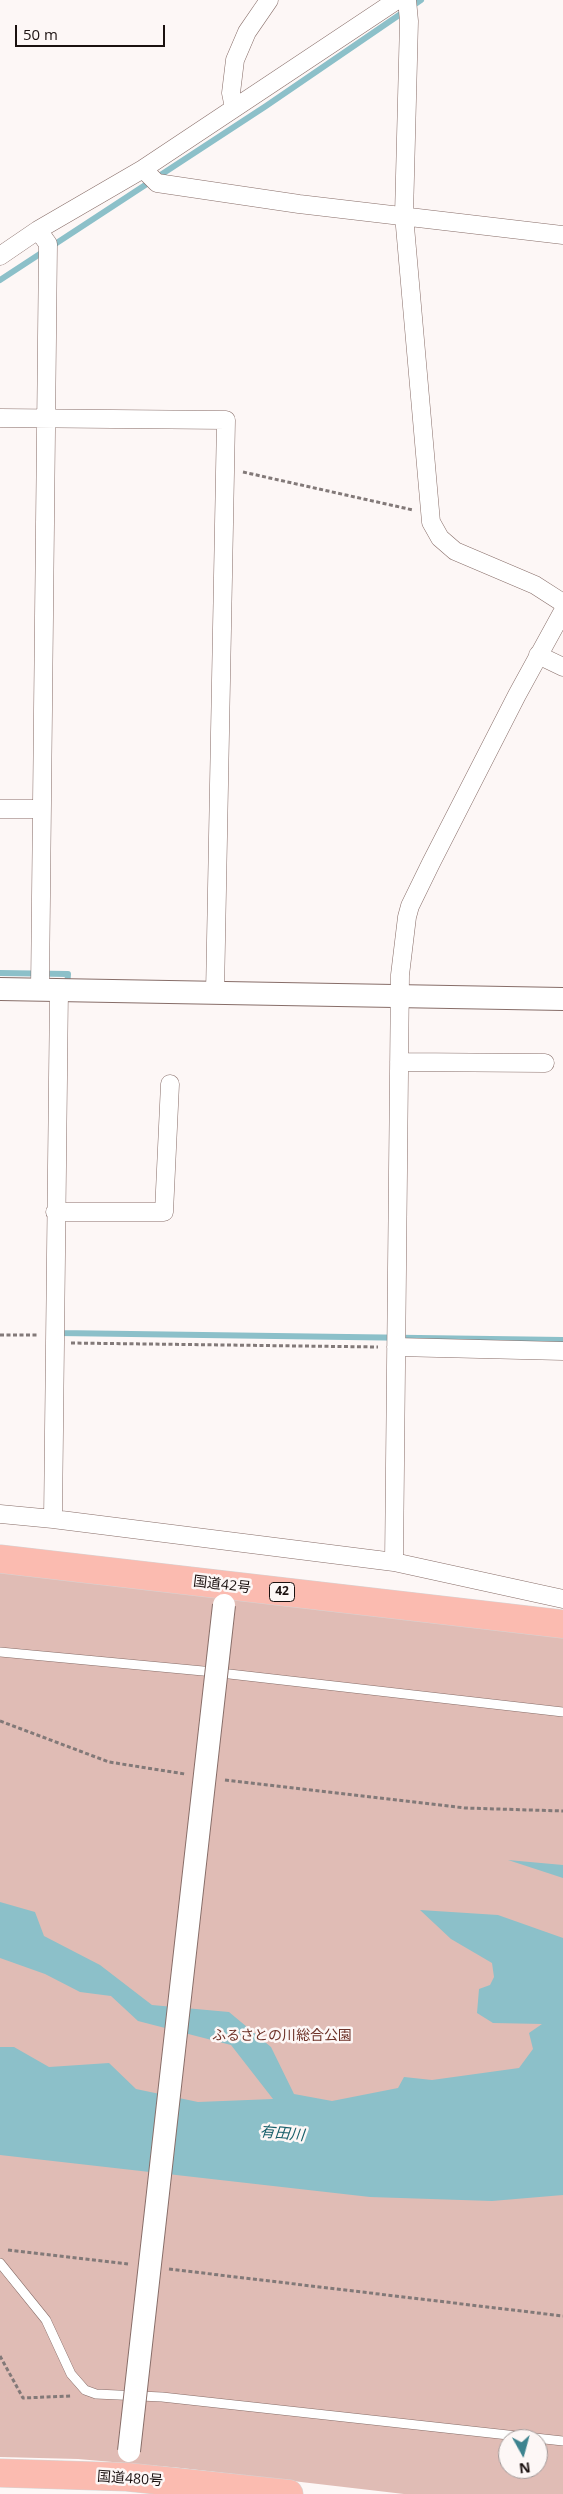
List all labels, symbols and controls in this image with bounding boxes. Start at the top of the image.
scale bar [18,15,168,47]
text: 50 m [23,24,58,44]
street label: 国道42号 [192,1573,252,1597]
road number: 42 [270,1582,294,1601]
park label: ふるさとの川総合公園 [212,2028,352,2044]
water label: 有田川 [259,2123,305,2145]
north arrow [498,2429,548,2479]
text: N [518,2458,532,2479]
street label: 国道480号 [96,2468,164,2490]

